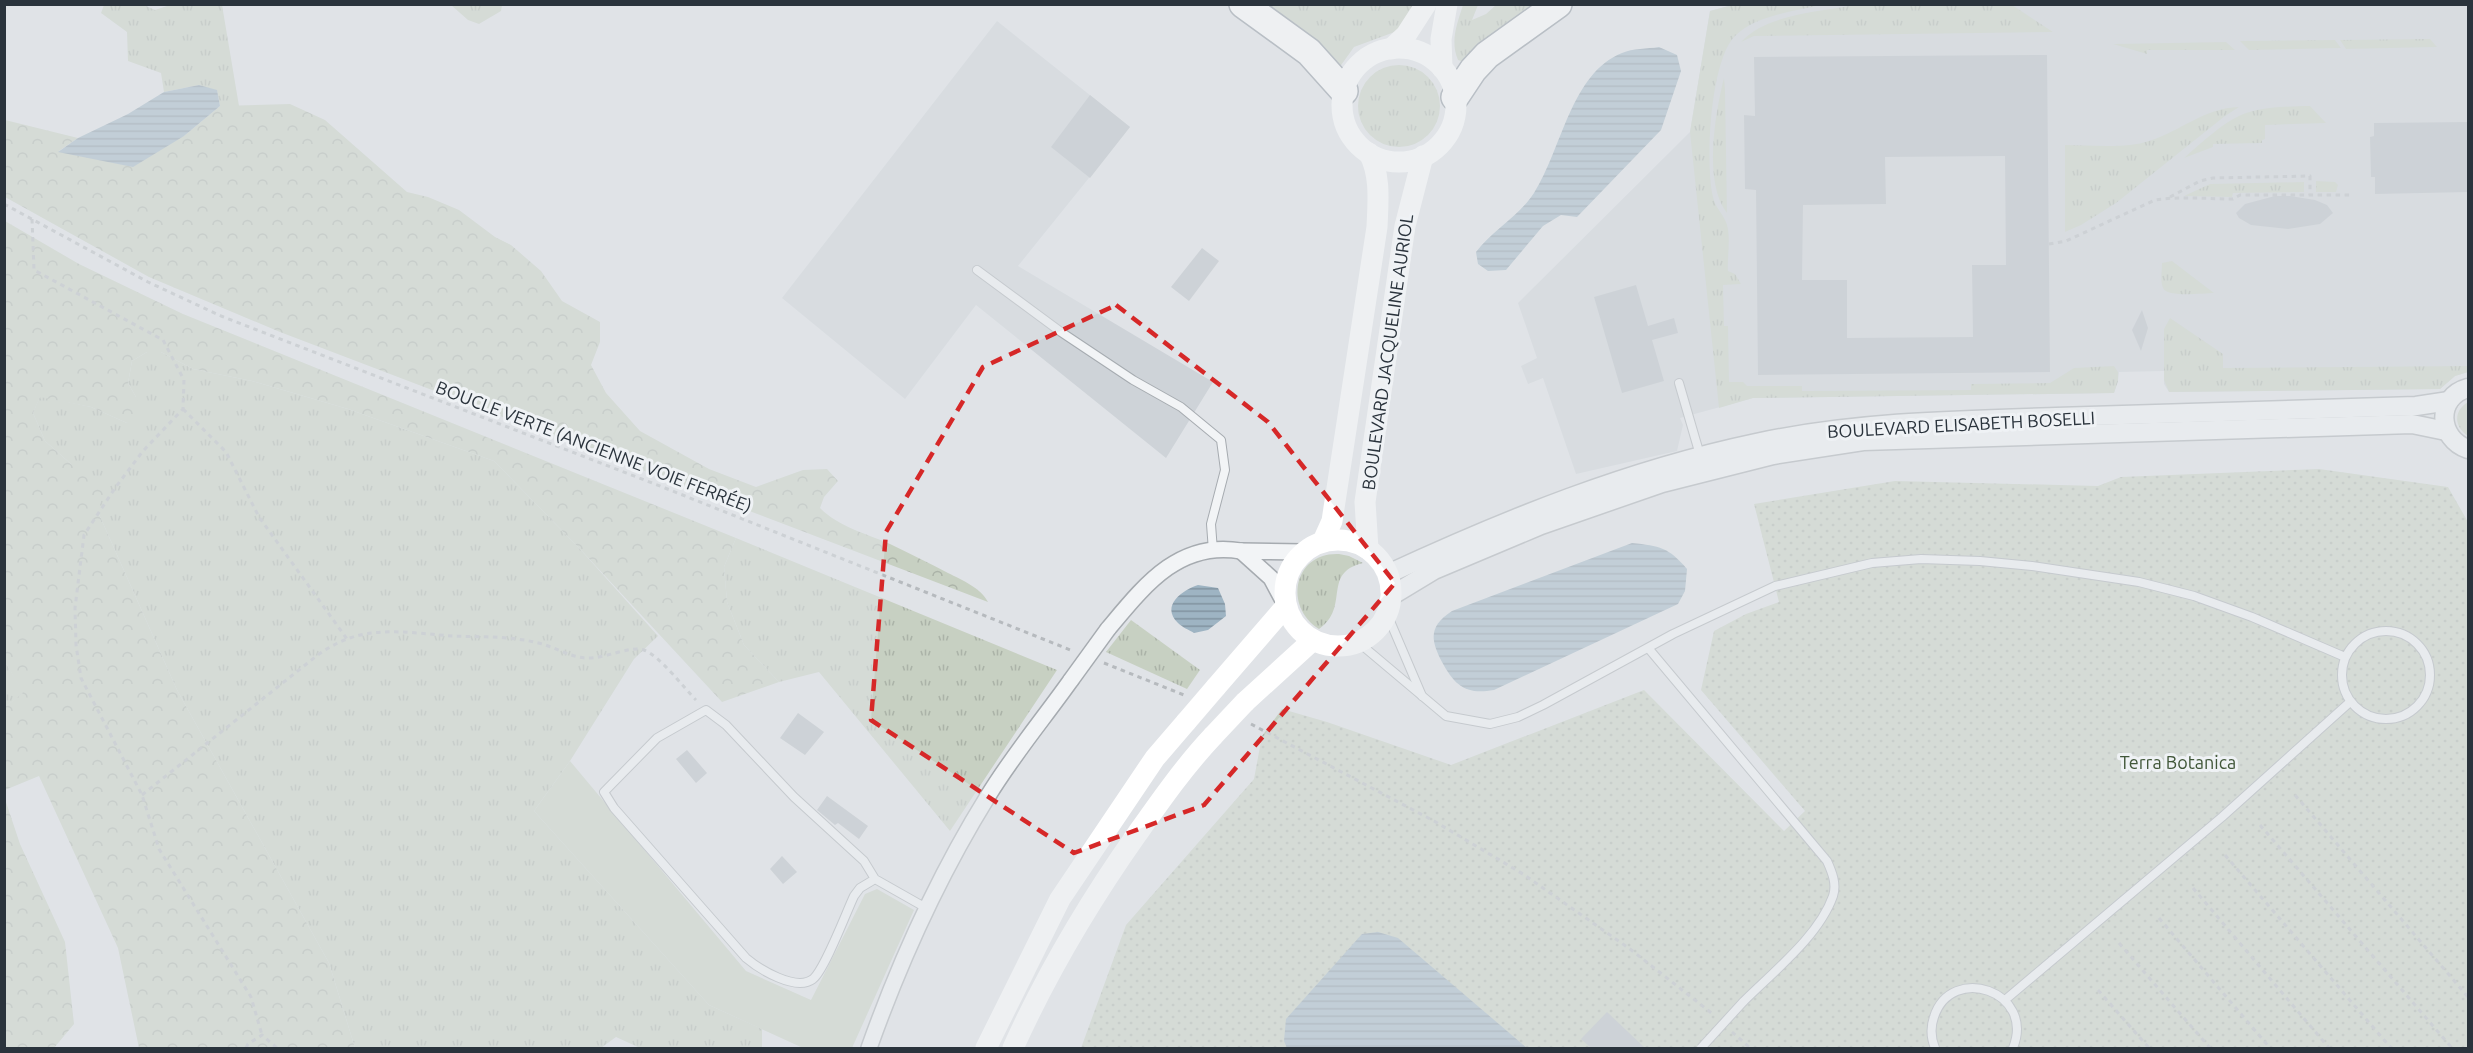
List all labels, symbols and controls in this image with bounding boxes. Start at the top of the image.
street label: BOULEVARD JACQUELINE AURIOL [1358,213,1417,491]
street label: BOUCLE VERTE (ANCIENNE VOIE FERRÉE) [433,375,755,517]
street label: BOULEVARD ELISABETH BOSELLI [1827,407,2095,441]
park label: Terra Botanica [2120,752,2236,772]

